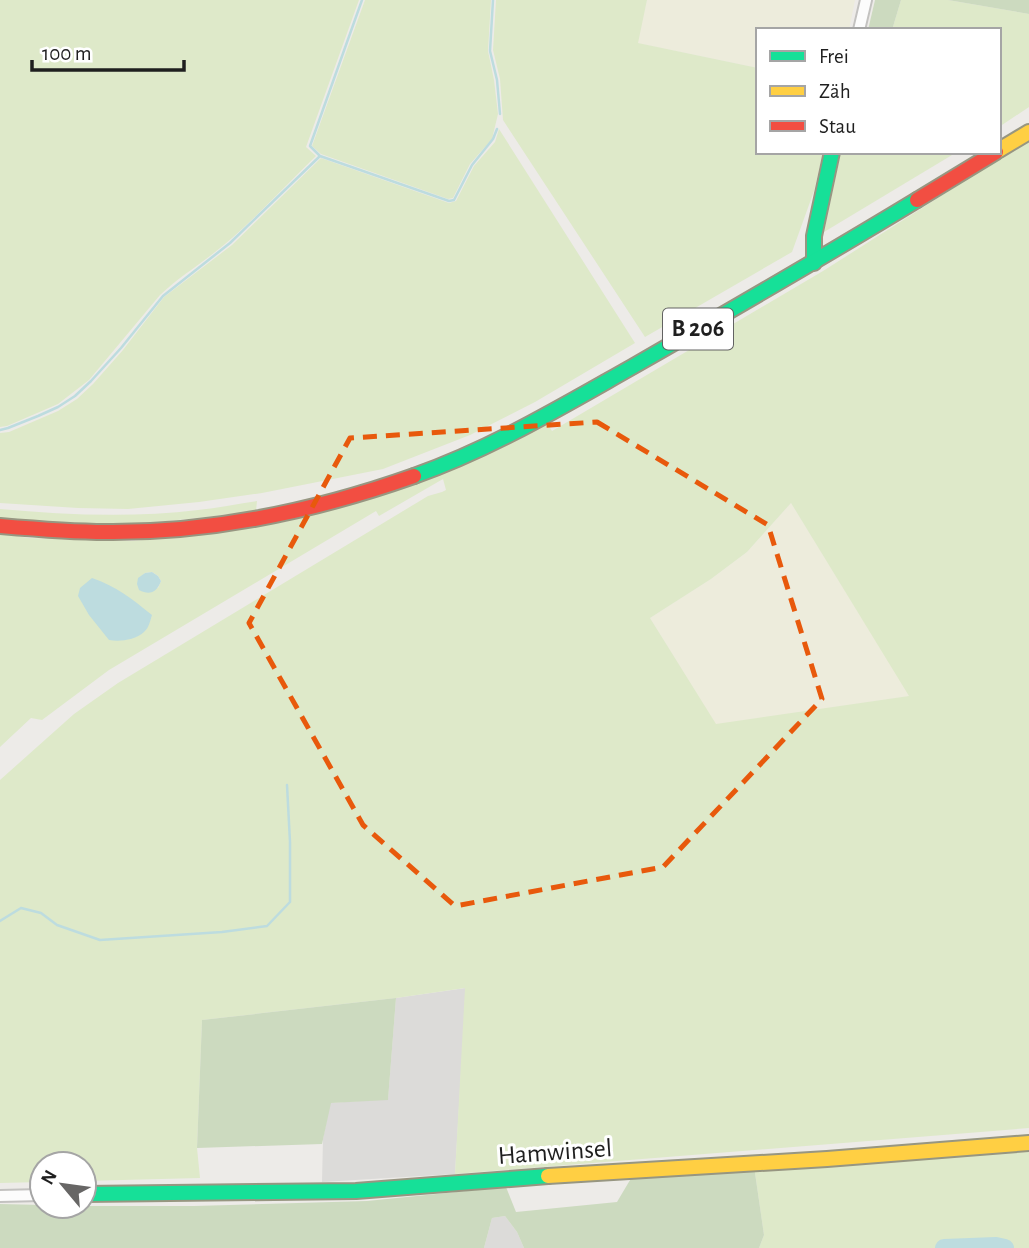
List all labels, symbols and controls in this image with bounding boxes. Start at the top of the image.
scale bar [32,28,184,72]
legend [756,28,1001,154]
text: 100 m [42,43,92,64]
text: Frei [819,46,849,67]
text: Zäh [819,81,851,102]
text: Stau [819,116,856,137]
road number: B 206 [663,308,733,350]
street label: Hamwinsel [497,1135,613,1169]
north arrow [28,1150,98,1220]
text: N [38,1167,61,1188]

